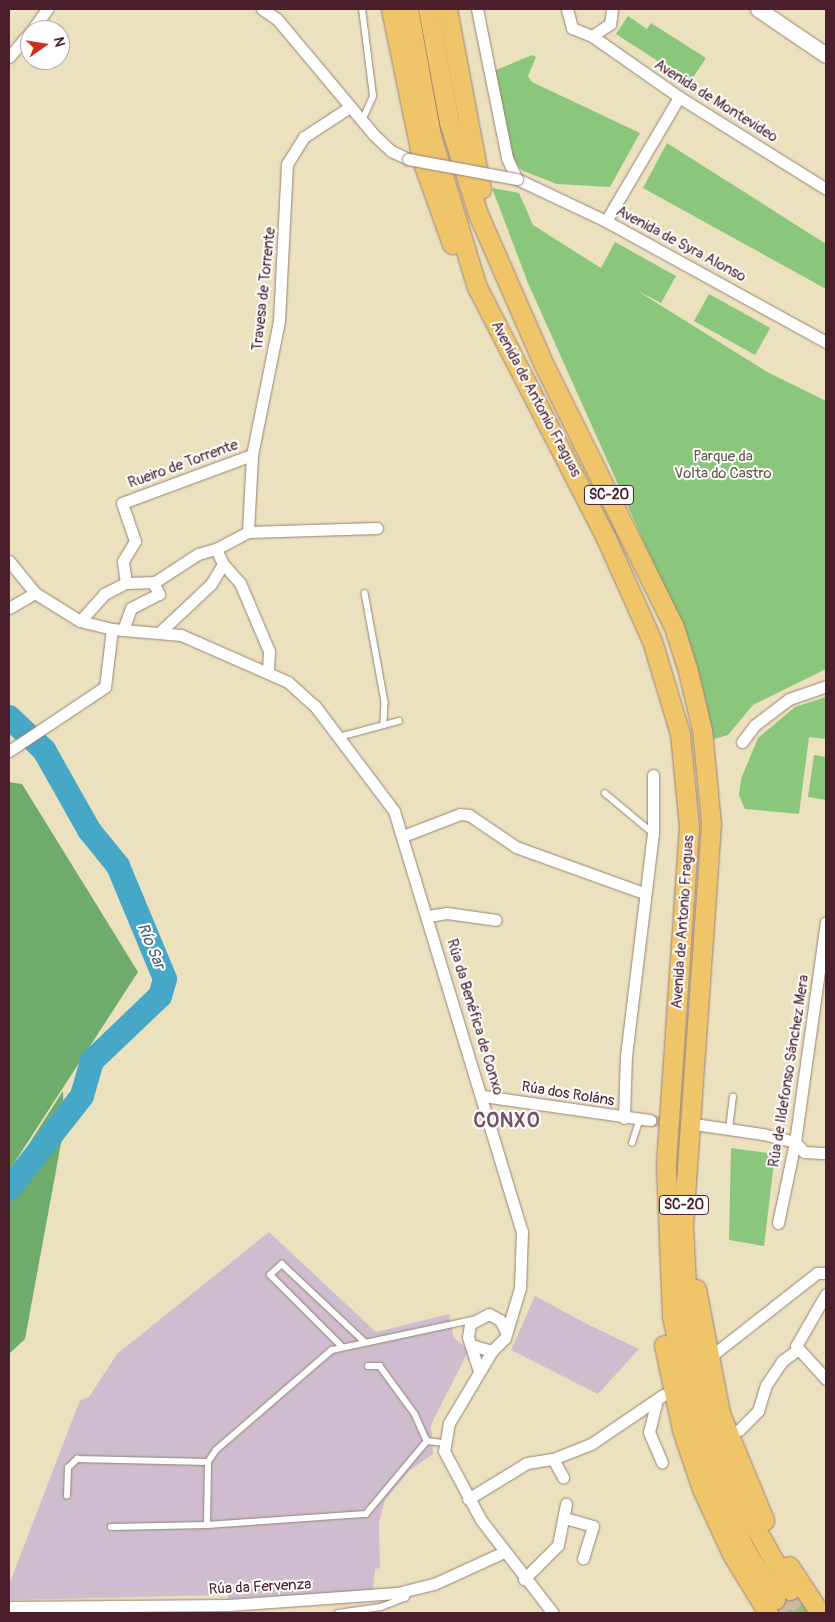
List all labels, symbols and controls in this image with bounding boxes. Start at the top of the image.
north arrow [20,20,70,70]
text: N [50,35,68,48]
street label: Avenida de Montevideo [651,56,781,146]
street label: Avenida de Syra Alonso [613,202,749,286]
street label: Travesa de Torrente [249,226,279,352]
street label: Avenida de Antonio Fraguas [487,318,585,480]
street label: Rueiro de Torrente [126,436,240,492]
park label: Parque da Volta do Castro [674,447,772,482]
road number: SC-20 [583,484,635,506]
street label: Avenida de Antonio Fraguas [668,834,698,1010]
water label: Río Sar [133,920,169,972]
street label: Rúa da Benéfica de Conxo [443,937,507,1097]
street label: Rúa de Ildefonso Sánchez Mera [765,973,813,1169]
street label: Rúa dos Roláns [520,1078,616,1110]
district label: CONXO [473,1108,541,1132]
road number: SC-20 [658,1194,710,1216]
street label: Rúa da Fervenza [208,1575,312,1599]

